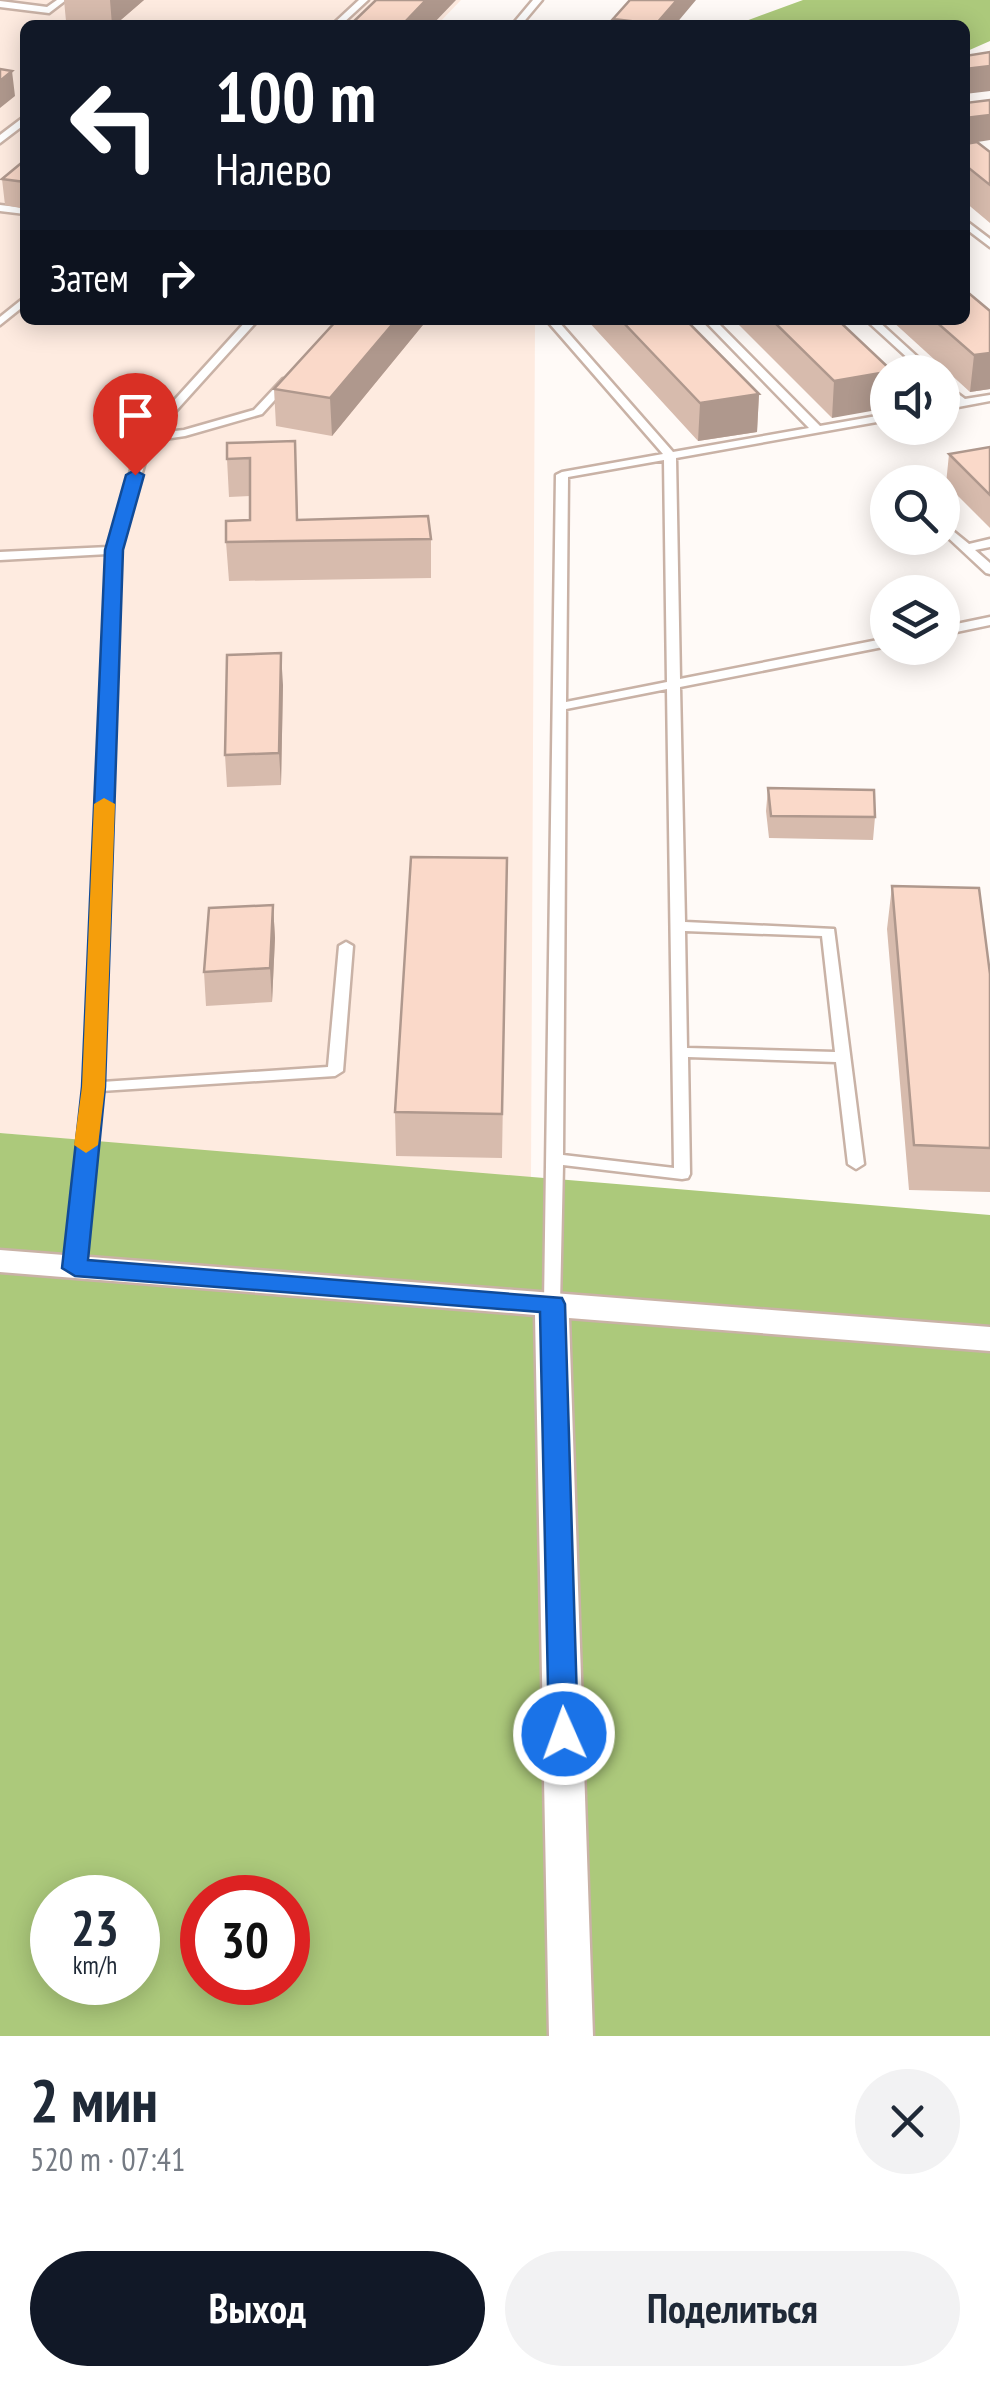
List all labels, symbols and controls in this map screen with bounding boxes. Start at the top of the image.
text: 100 m [215,51,376,141]
icon: left [50,60,180,190]
text: Налево [215,139,332,197]
icon: right [149,250,204,305]
text: Затем [50,253,129,302]
map controls [870,355,960,665]
button: sound [870,355,960,445]
pin [93,373,178,476]
icon: arrive [108,388,163,443]
button: search [870,465,960,555]
button: layers [870,575,960,665]
position arrow [512,1682,616,1786]
speed limit sign: 30 [180,1875,310,2005]
text: 23 [71,1895,119,1960]
text: km/h [73,1949,117,1981]
text: 2 мин [30,2061,158,2139]
button: close [855,2069,960,2174]
text: 520 m · 07:41 [30,2138,185,2180]
button: Выход [30,2251,485,2366]
button: Поделиться [505,2251,960,2366]

